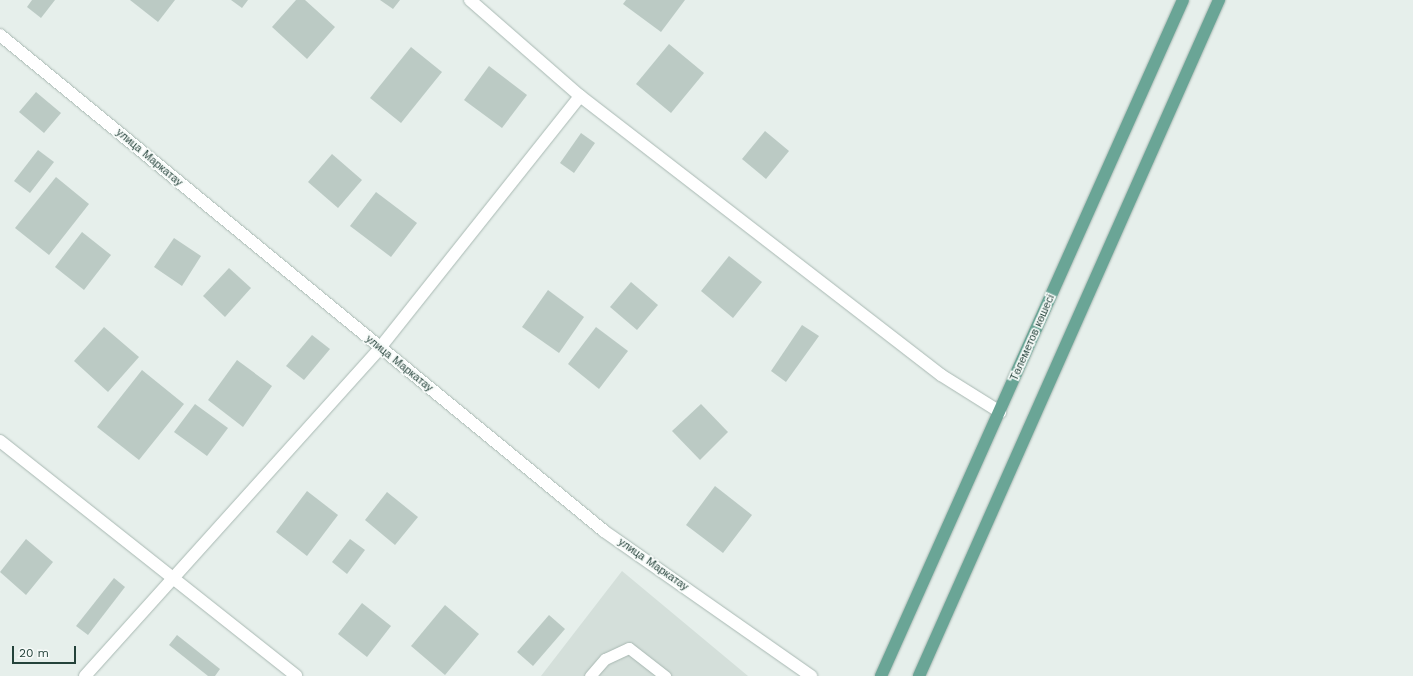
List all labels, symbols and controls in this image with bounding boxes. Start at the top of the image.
street label: улица Маркатау [113,126,185,190]
street label: Төлеметов көшесі [1008,293,1058,383]
street label: улица Маркатау [363,333,435,395]
street label: улица Маркатау [615,536,691,594]
scale bar [14,638,78,664]
text: 20 m [19,646,49,660]

